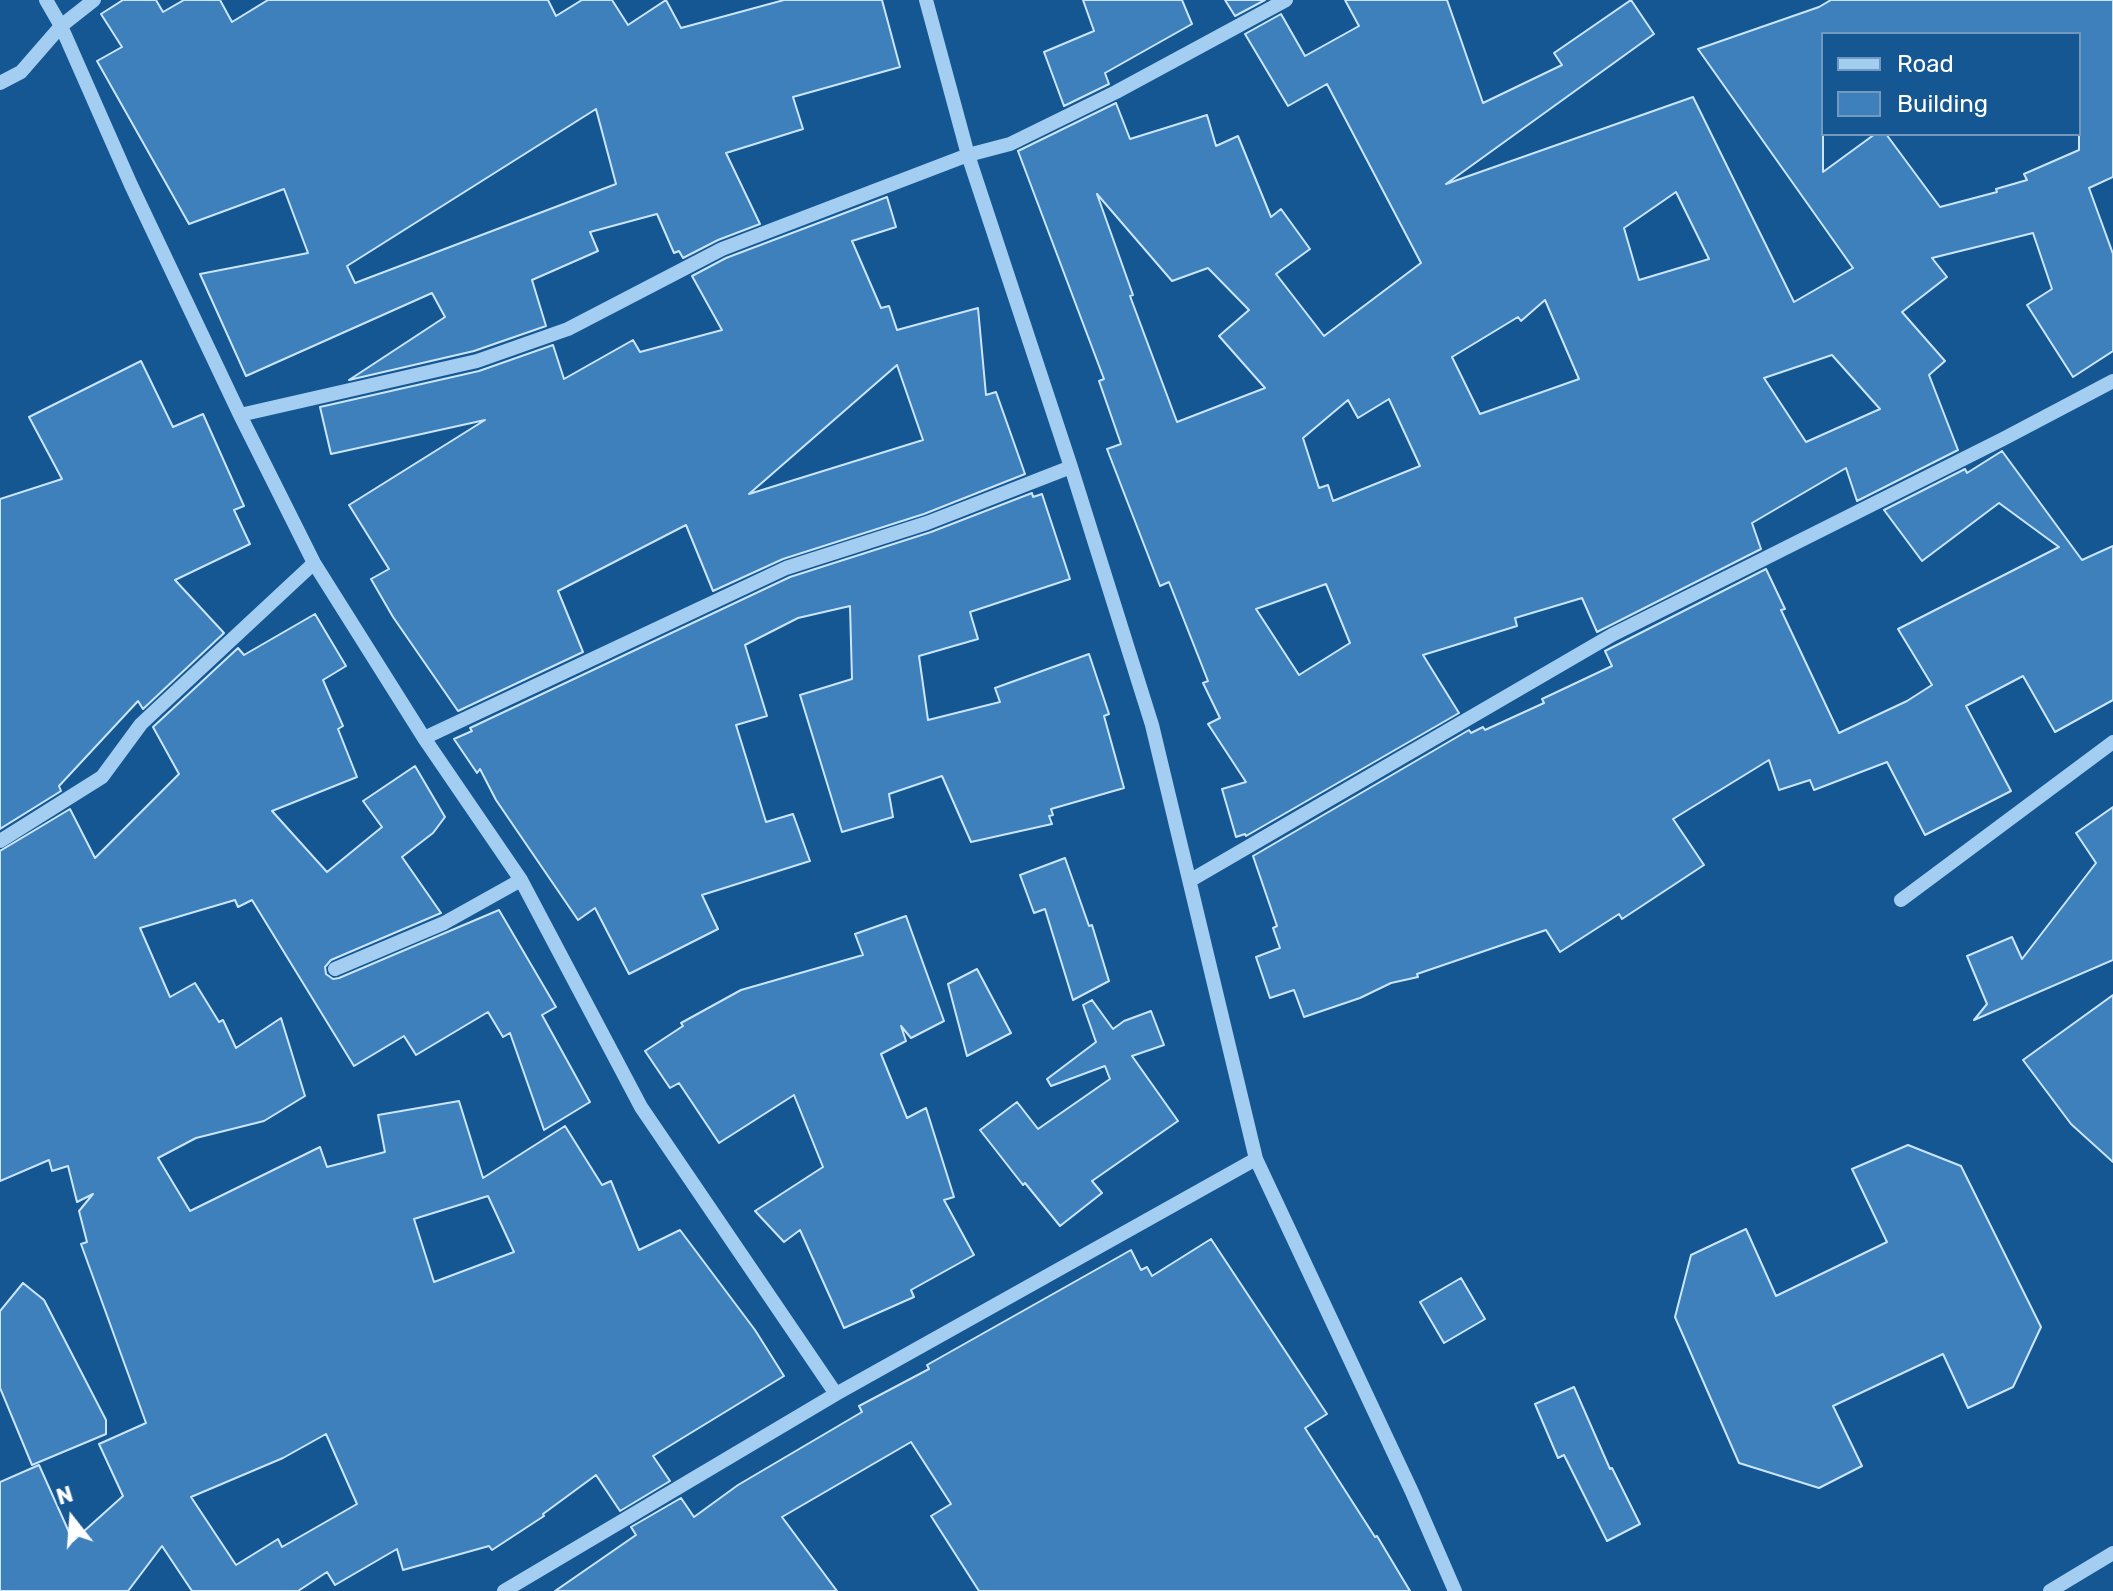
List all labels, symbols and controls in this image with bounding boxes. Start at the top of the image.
legend [1821,32,2081,136]
text: Road [1897,50,1954,78]
text: Building [1897,90,1988,118]
north arrow [32,1479,112,1559]
text: N [53,1480,76,1511]

